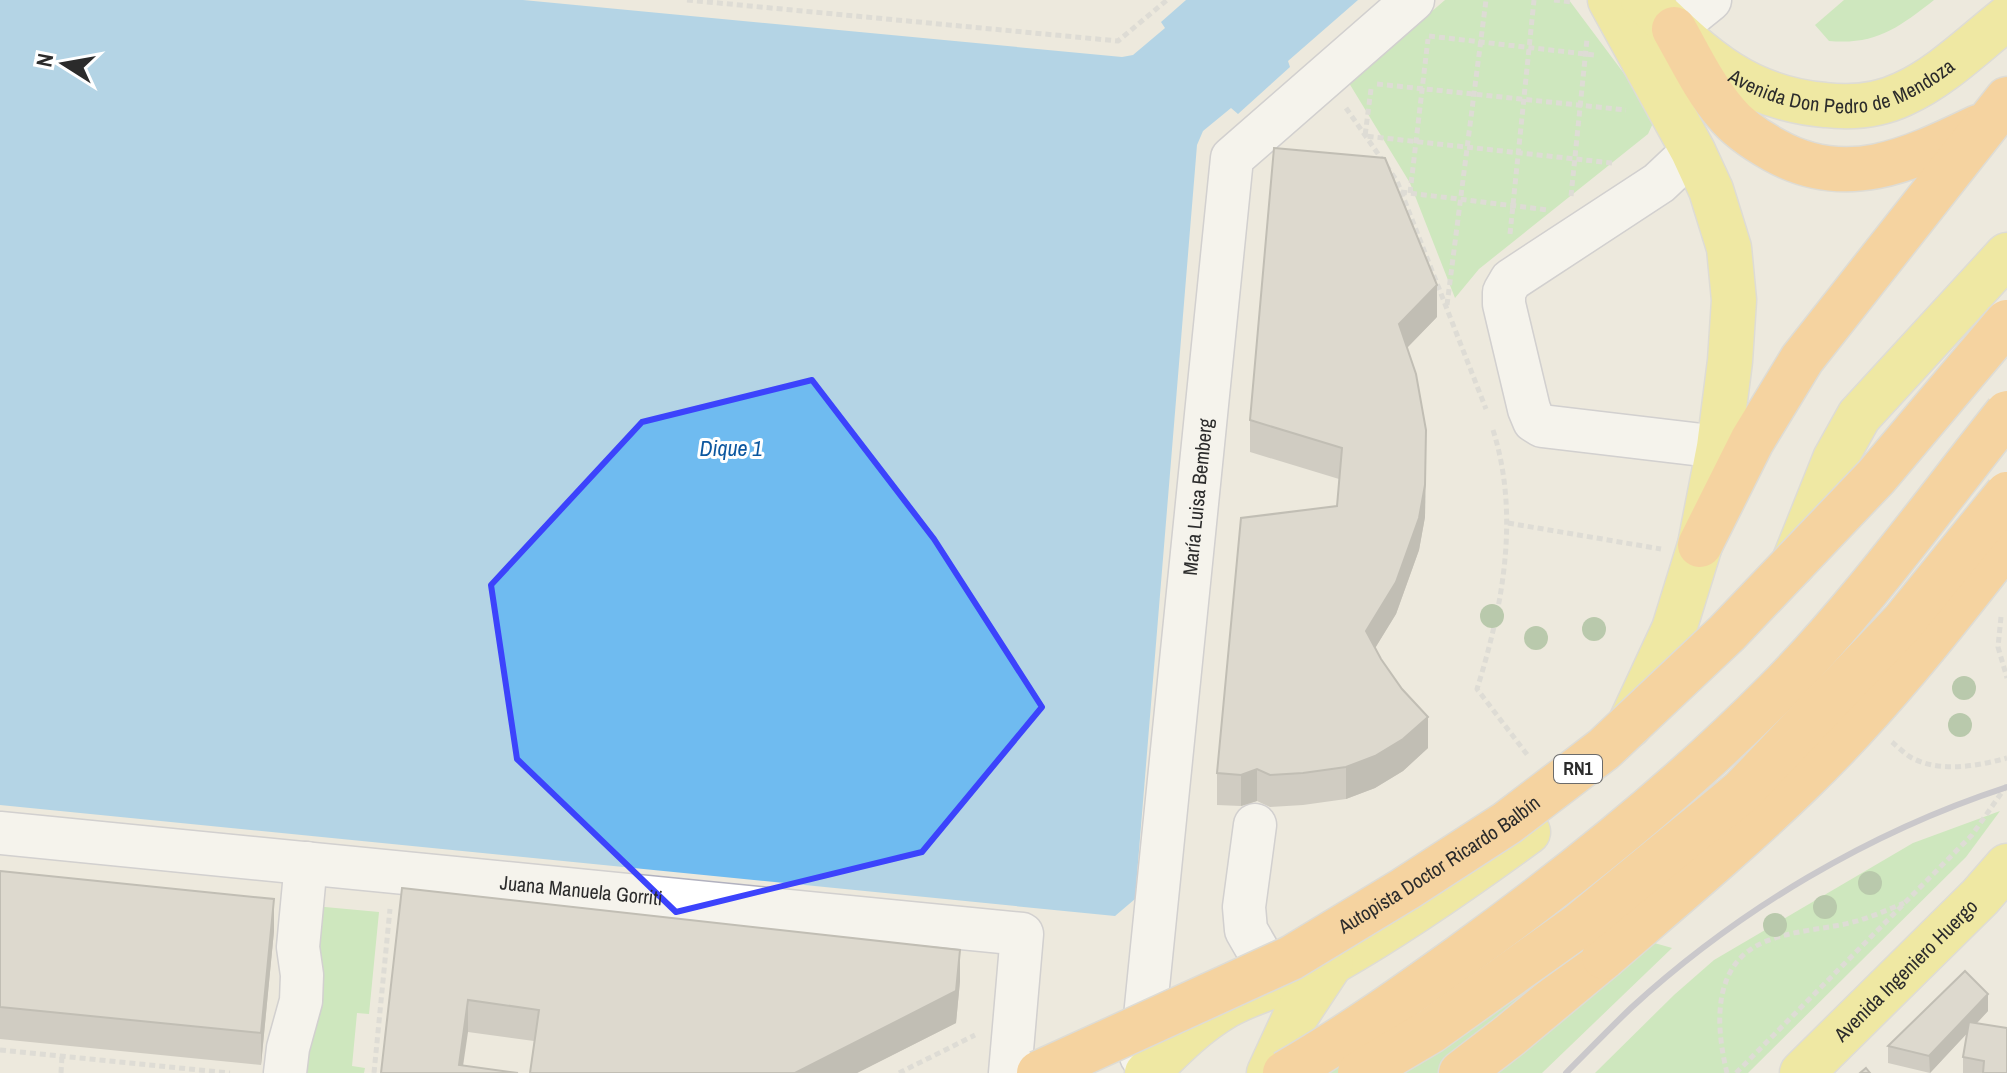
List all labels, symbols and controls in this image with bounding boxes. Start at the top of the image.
north arrow [24,24,104,104]
street label: Avenida Don Pedro de Mendoza [1721,45,1959,81]
text: N [28,51,60,69]
text: Avenida Don Pedro de Mendoza [1723,52,1960,119]
street label: María Luisa Bemberg [1176,417,1219,577]
water label: Dique 1 [699,433,763,463]
road number: RN1 [1554,755,1602,783]
street label: Autopista Doctor Ricardo Balbín [1332,789,1545,940]
street label: Juana Manuela Gorriti [499,868,664,911]
street label: Avenida Ingeniero Huergo [1827,893,1983,1048]

